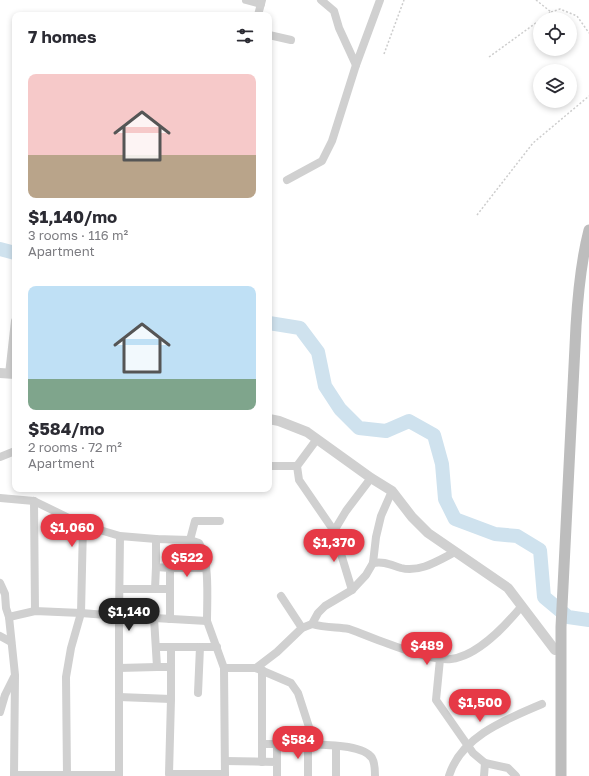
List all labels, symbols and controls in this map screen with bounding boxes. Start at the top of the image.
map controls [533,12,577,108]
button: locate [533,12,577,56]
icon: filters [234,25,256,47]
text: 7 homes [28,26,96,47]
button: layers [533,64,577,108]
icon: home [106,100,178,172]
text: $1,140/mo [28,206,117,227]
text: 3 rooms · 116 m² [28,227,128,243]
text: Apartment [28,243,95,259]
icon: home [106,312,178,384]
text: $584/mo [28,418,105,439]
text: 2 rooms · 72 m² [28,439,122,455]
text: Apartment [28,455,95,471]
pin: $1,060 [39,514,105,548]
text: $1,060 [50,519,94,535]
pin: $1,370 [301,529,367,563]
text: $1,370 [312,534,356,550]
pin: $522 [163,544,211,578]
text: $522 [171,549,203,565]
pin: $1,140 [96,598,162,632]
text: $1,140 [108,603,150,619]
pin: $489 [403,632,451,666]
text: $489 [410,637,444,653]
pin: $1,500 [447,689,513,723]
text: $1,500 [458,694,502,710]
pin: $584 [274,726,322,760]
text: $584 [281,731,315,747]

